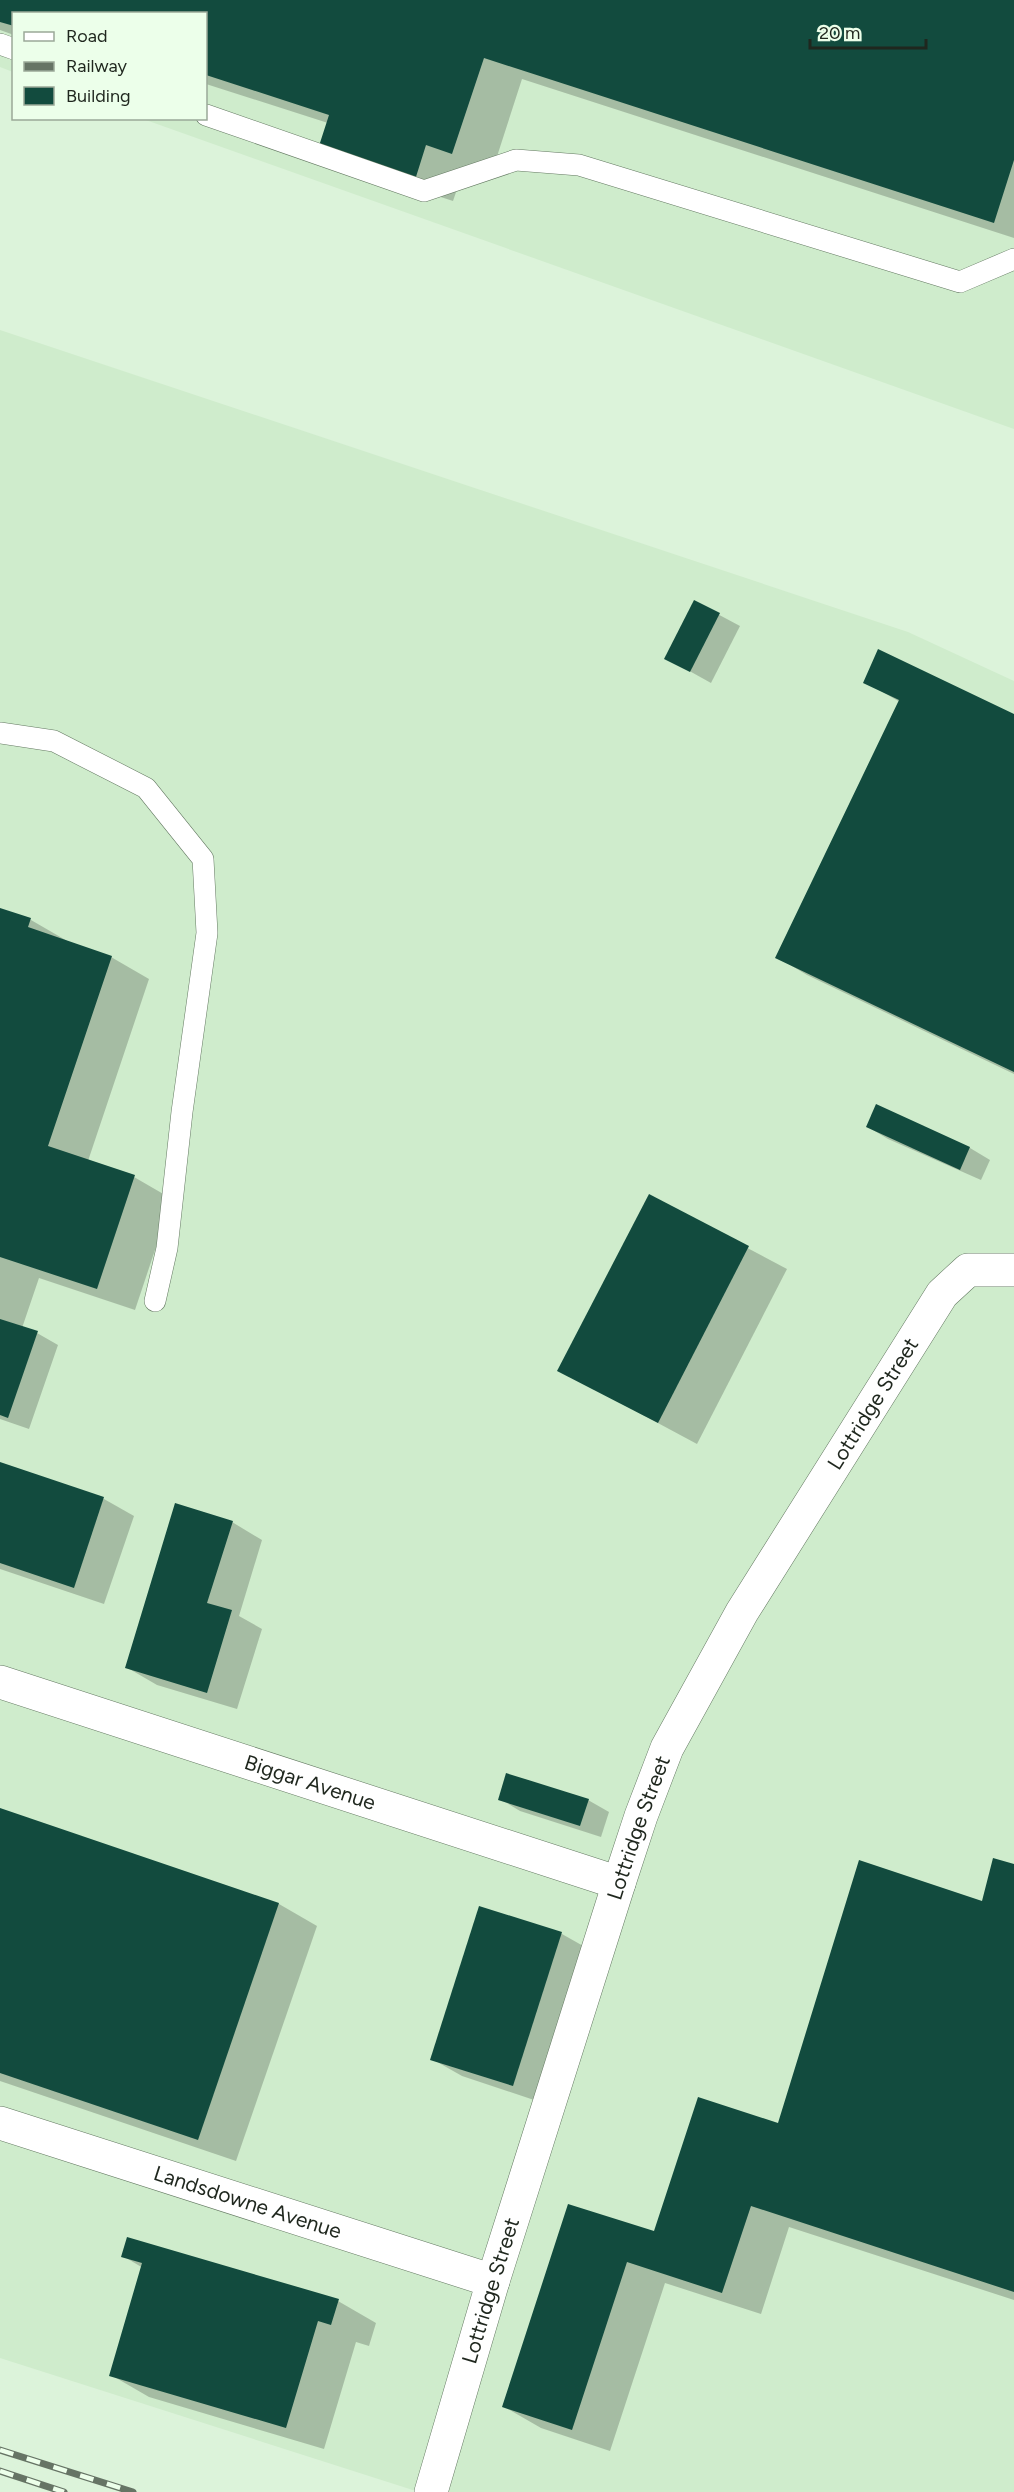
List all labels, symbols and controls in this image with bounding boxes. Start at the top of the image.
legend [12,12,207,120]
scale bar [810,12,926,50]
text: 20 m [819,22,860,44]
text: Road [66,25,107,47]
text: Railway [66,55,128,77]
text: Building [66,85,131,107]
street label: Lottridge Street [822,1333,923,1474]
street label: Biggar Avenue [241,1749,379,1815]
street label: Lottridge Street [601,1752,675,1903]
street label: Landsdowne Avenue [151,2160,345,2244]
street label: Lottridge Street [456,2214,524,2366]

